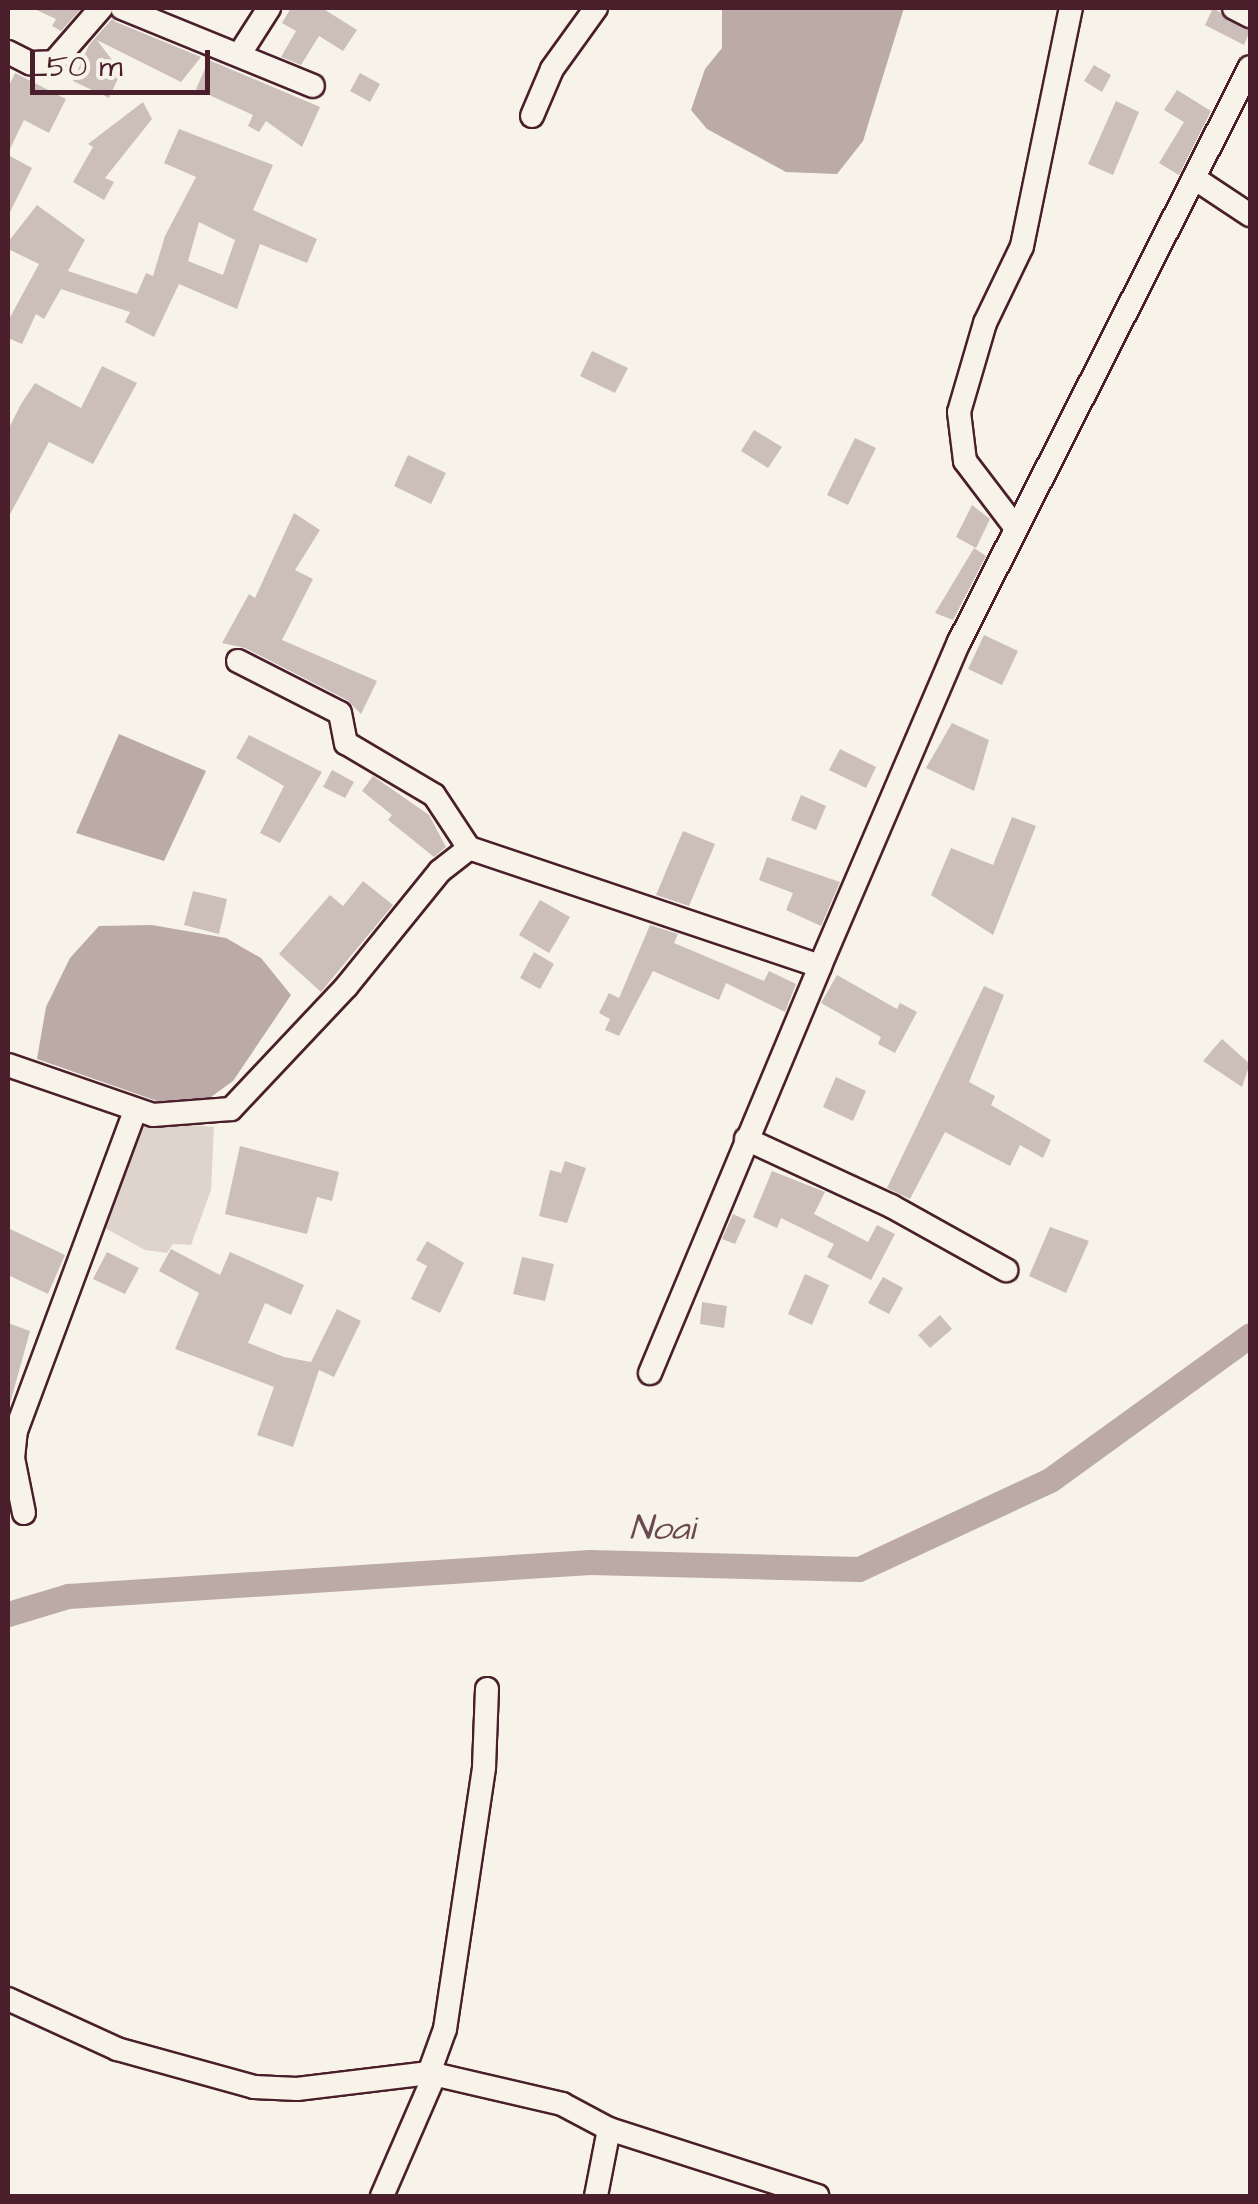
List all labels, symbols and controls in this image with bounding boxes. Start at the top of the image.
scale bar [35,30,215,92]
text: 50 m [47,46,123,88]
water label: Noai [629,1507,695,1551]

